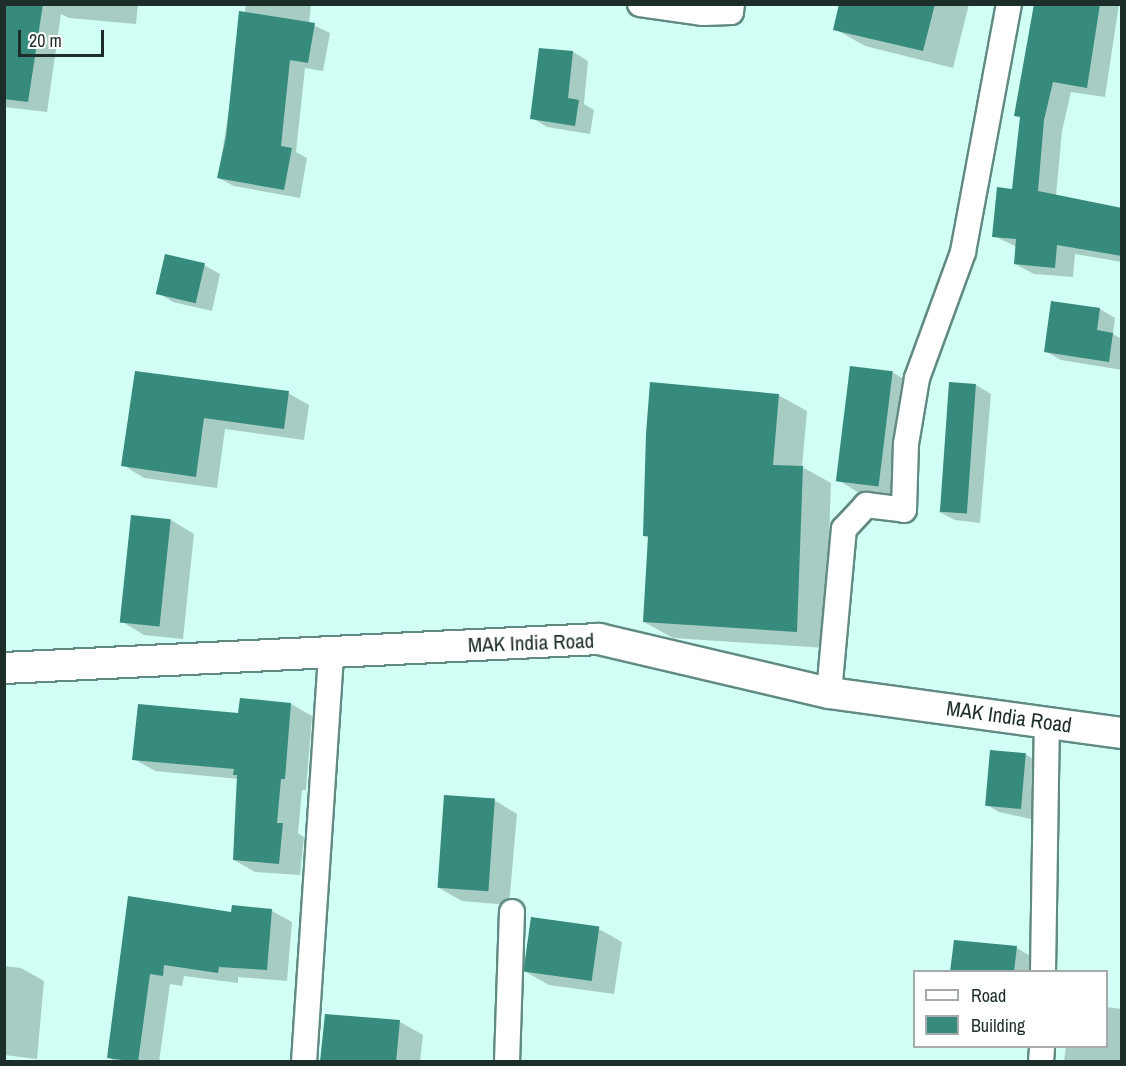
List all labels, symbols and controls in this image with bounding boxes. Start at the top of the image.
scale bar [21,18,106,56]
text: 20 m [29,28,62,53]
street label: MAK India Road [467,628,595,658]
street label: MAK India Road [945,696,1073,738]
legend [913,970,1108,1048]
text: Road [971,983,1006,1008]
text: Building [971,1013,1025,1038]

